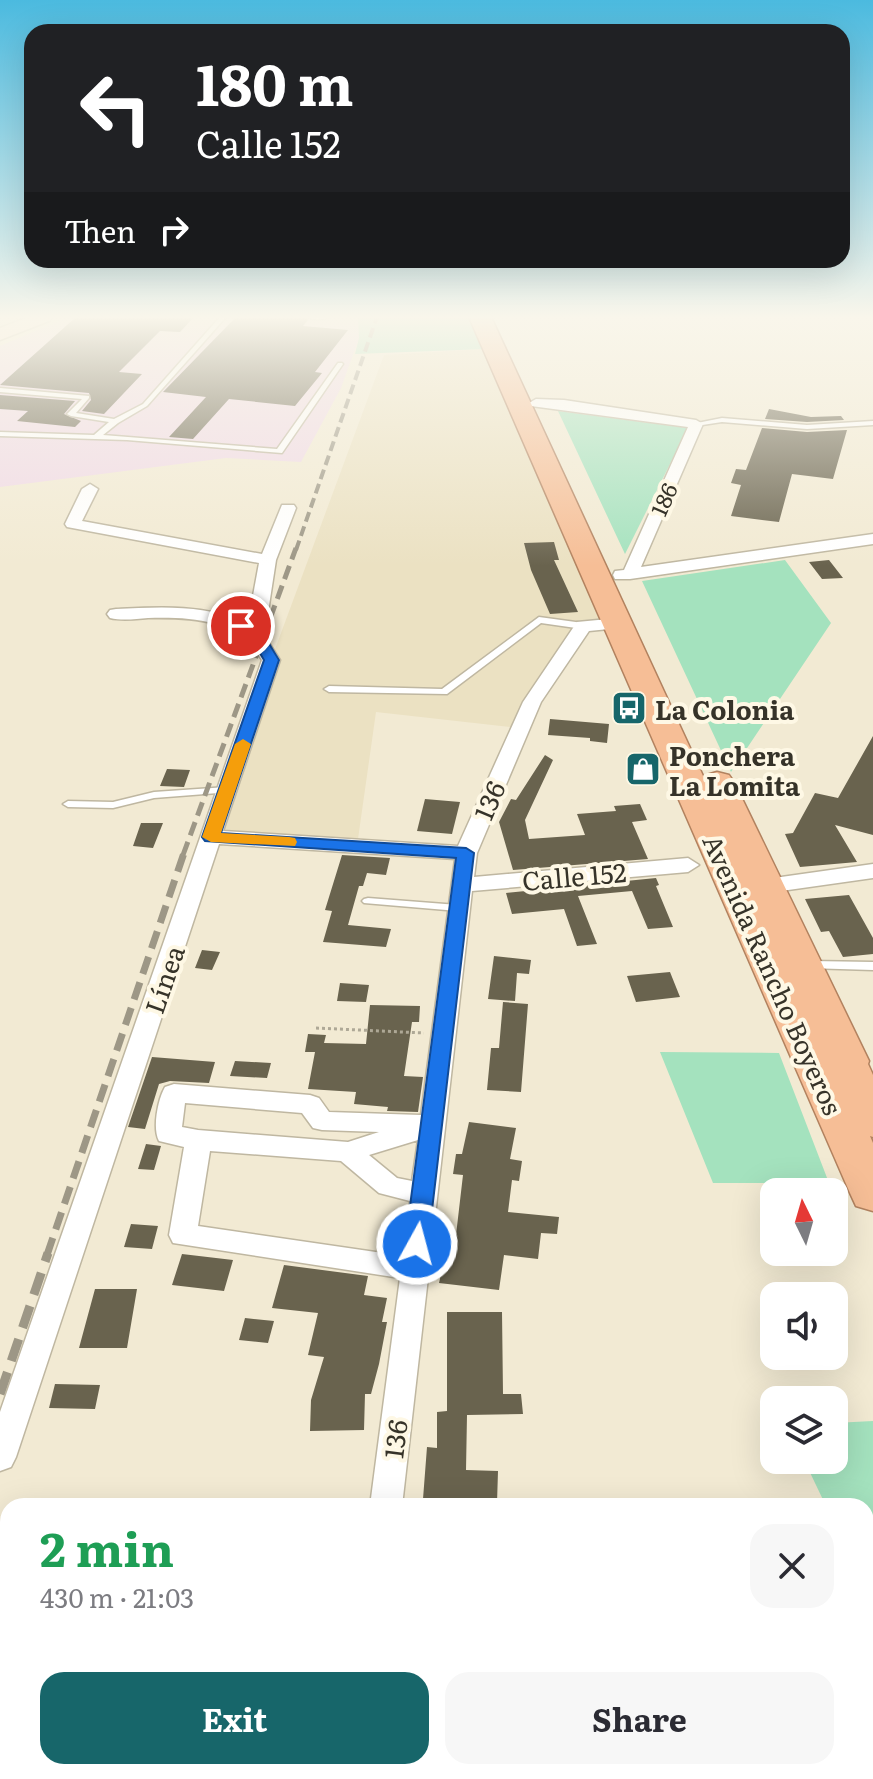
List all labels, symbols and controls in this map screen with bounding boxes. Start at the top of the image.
text: 180 m [196,40,354,123]
icon: left [64,56,168,160]
text: Calle 152 [196,116,341,169]
text: Then [64,208,136,252]
icon: right [152,208,196,252]
street label: 186 [641,477,685,521]
pin [207,592,275,660]
icon: arrive [219,604,263,648]
bus stop icon: La Colonia [610,689,648,727]
place label: La Colonia [655,689,794,728]
place label: Ponchera La Lomita [669,735,800,804]
shop icon: Ponchera La Lomita [624,750,662,788]
street label: 136 [463,775,514,825]
street label: Avenida Rancho Boyeros [694,827,854,1121]
street label: Calle 152 [520,851,628,899]
street label: Línea [133,940,193,1018]
north arrow [760,1178,848,1266]
map controls [760,1178,848,1474]
position arrow [375,1202,459,1286]
button: sound [760,1282,848,1370]
button: layers [760,1386,848,1474]
street label: 136 [372,1417,416,1461]
text: 2 min [40,1511,174,1582]
button: close [750,1524,834,1608]
text: 430 m · 21:03 [40,1577,194,1616]
button: Exit [40,1672,429,1764]
button: Share [445,1672,834,1764]

